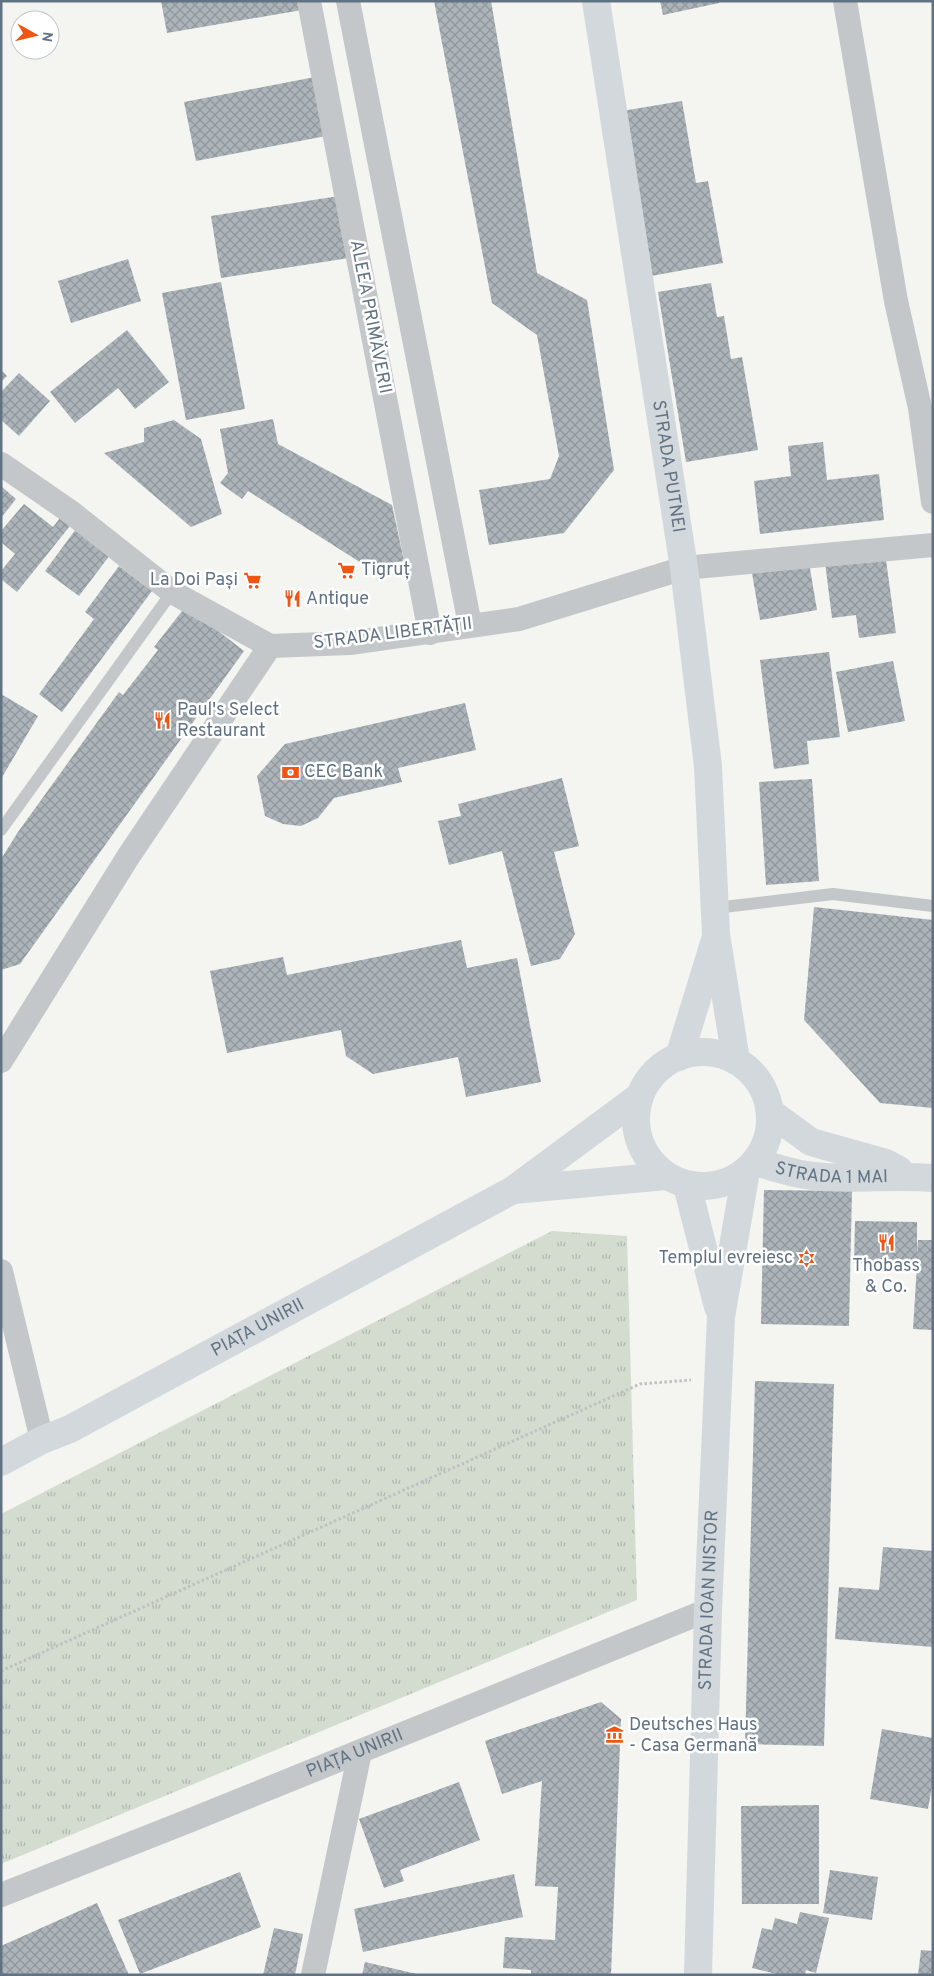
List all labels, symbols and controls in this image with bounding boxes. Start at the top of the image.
north arrow [10,10,60,60]
text: N [37,30,56,43]
street label: ALEEA PRIMĂVERII [344,238,398,396]
street label: STRADA PUTNEI [647,398,690,534]
place label: Tigruț [361,559,410,582]
supermarket icon: Tigruț [337,560,357,580]
place label: La Doi Pași [150,569,238,592]
supermarket icon: La Doi Pași [242,570,262,590]
place label: Antique [306,588,369,611]
restaurant icon: Antique [282,589,302,609]
street label: STRADA LIBERTĂȚII [312,611,474,655]
place label: Paul's Select Restaurant [177,699,279,743]
restaurant icon: Paul's Select Restaurant [153,710,173,730]
place label: CEC Bank [304,761,383,784]
bank icon: CEC Bank [280,762,300,782]
street label: STRADA 1 MAI [772,1157,888,1189]
restaurant icon: Thobass & Co. [876,1233,896,1253]
place label: Templul evreiesc [659,1247,793,1270]
synagogue icon: Templul evreiesc [797,1248,817,1268]
place label: Thobass & Co. [852,1255,920,1299]
street label: PIAȚA UNIRII [207,1293,308,1362]
street label: STRADA IOAN NISTOR [694,1509,724,1691]
place label: Deutsches Haus - Casa Germană [629,1714,758,1758]
street label: PIAȚA UNIRII [303,1724,407,1783]
museum icon: Deutsches Haus - Casa Germană [605,1725,625,1745]

